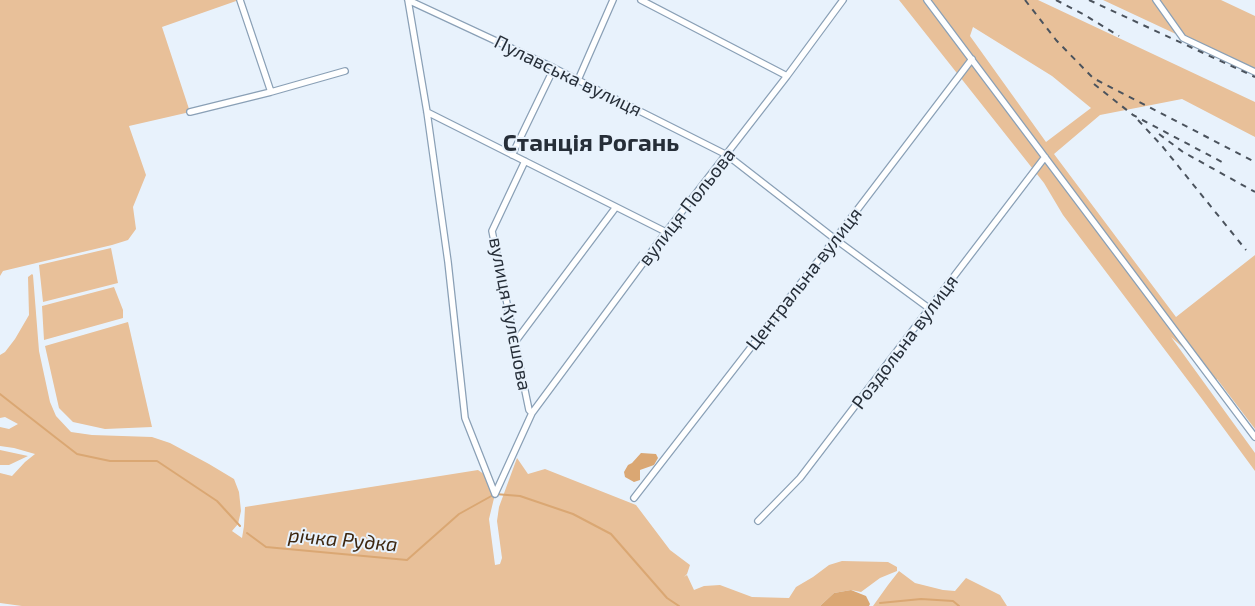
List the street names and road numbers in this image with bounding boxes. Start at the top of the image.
street label: Пулавська вулиця [491,30,645,122]
street label: вулиця Польова [634,144,740,270]
street label: Центральна вулиця [741,203,867,355]
street label: вулиця Кулєшова [484,235,536,393]
street label: Роздольна вулиця [847,270,963,414]

